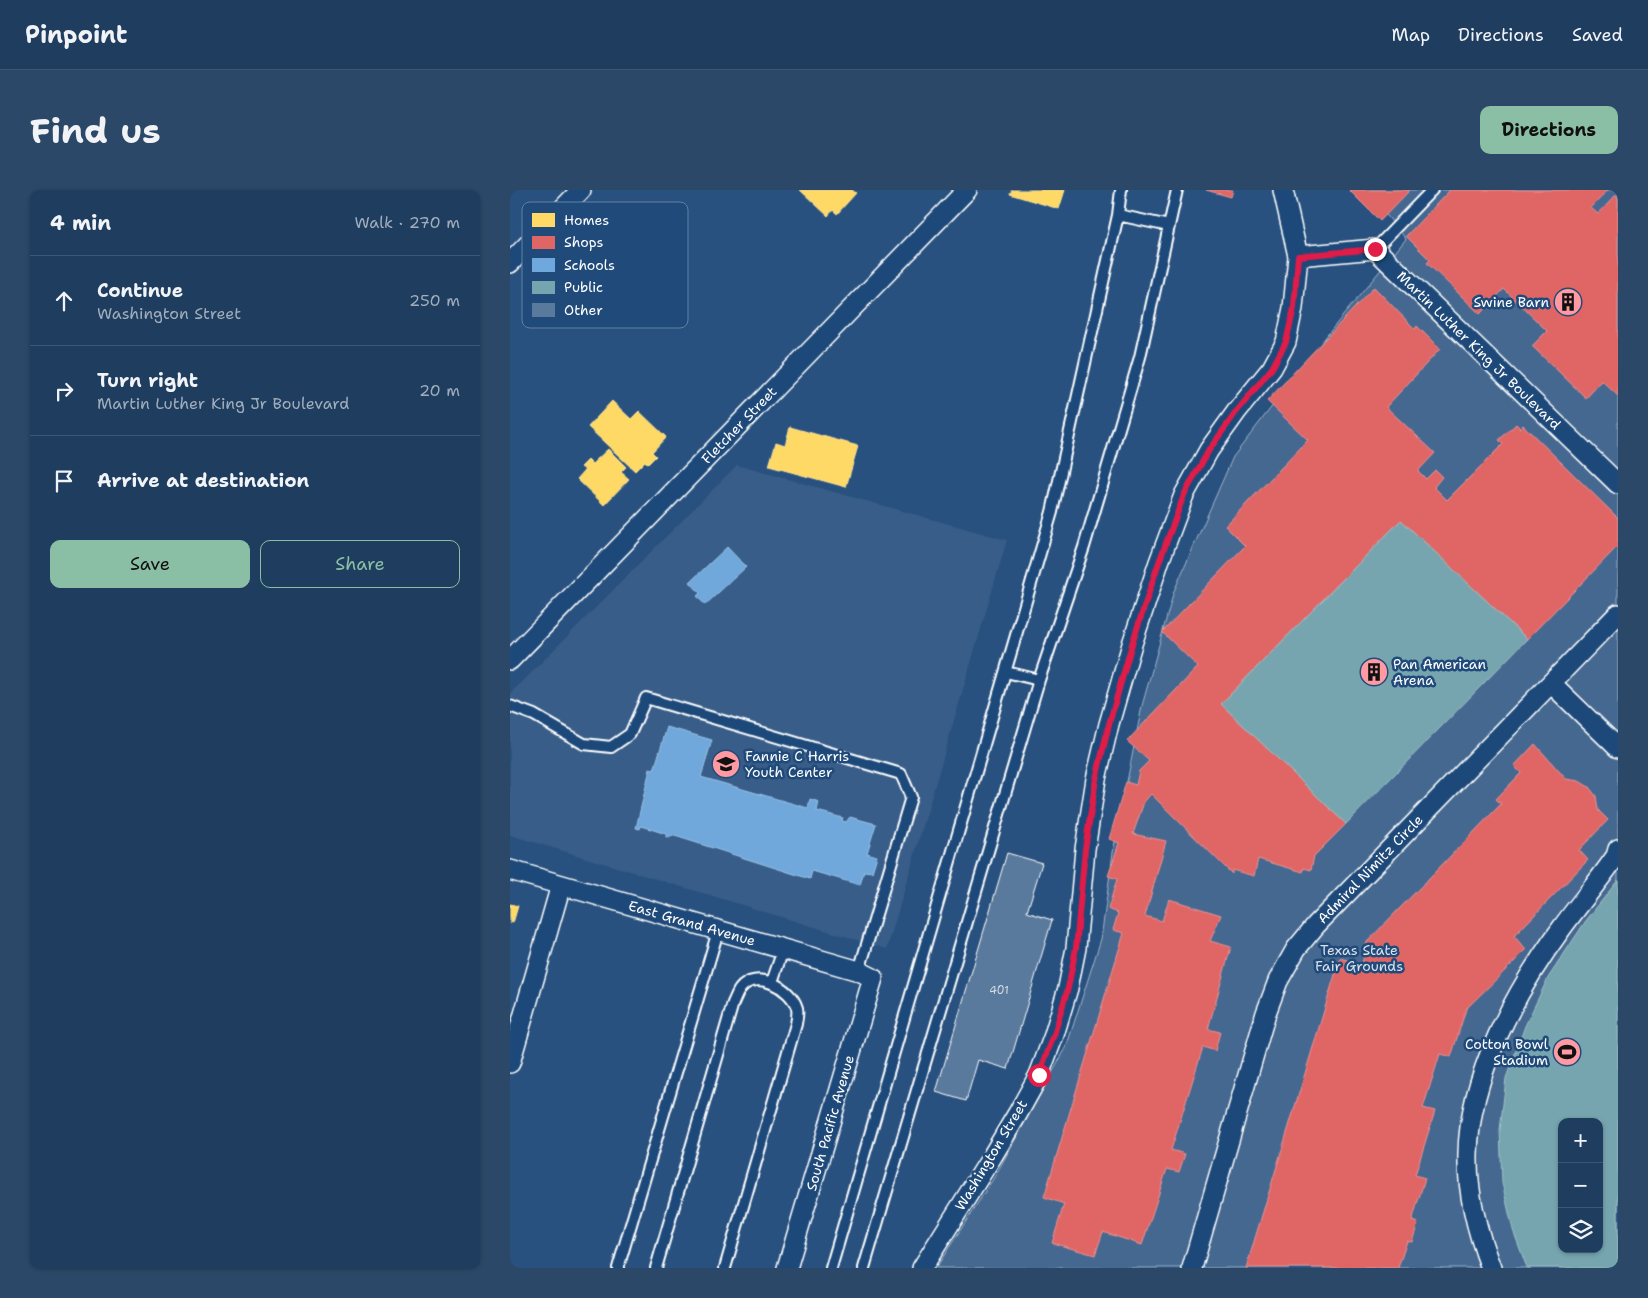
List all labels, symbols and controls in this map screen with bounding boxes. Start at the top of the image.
text: Pinpoint [25,19,127,51]
text: Map [1392,23,1430,47]
text: Directions [1458,23,1544,47]
text: Saved [1572,23,1623,47]
button: Directions [1480,106,1618,154]
text: Find us [30,107,161,154]
legend [522,202,688,328]
text: 4 min [50,209,111,237]
text: Homes [564,211,609,229]
text: Walk · 270 m [355,212,460,233]
text: Shops [564,233,603,251]
route end [1364,238,1387,261]
text: Schools [564,256,615,274]
street label: Martin Luther King Jr Boulevard [1393,267,1565,433]
text: Continue [97,278,183,303]
text: Public [564,278,603,296]
icon: ahead [50,287,78,315]
building icon: Swine Barn [1553,287,1583,317]
text: 250 m [409,290,460,311]
place label: Swine Barn [1473,293,1549,311]
text: Other [564,301,603,319]
text: Washington Street [97,303,241,324]
text: Turn right [97,368,198,393]
icon: right [50,377,78,405]
text: 20 m [419,380,460,401]
street label: Fletcher Street [698,383,780,467]
text: Martin Luther King Jr Boulevard [97,393,349,414]
icon: arrive [50,467,78,495]
text: Arrive at destination [97,468,309,493]
button: Save [50,540,250,588]
button: Share [260,540,460,588]
place label: Pan American Arena [1393,655,1487,689]
building icon: Pan American Arena [1359,657,1389,687]
place label: Fannie C Harris Youth Center [745,747,849,781]
school or university icon: Fannie C Harris Youth Center [711,749,741,779]
street label: Admiral Nimitz Circle [1313,811,1427,927]
street label: East Grand Avenue [626,896,758,950]
park label: Texas State Fair Grounds [1315,941,1403,975]
house number: 401 [989,983,1009,998]
place label: Cotton Bowl Stadium [1465,1035,1549,1069]
sports icon: Cotton Bowl Stadium [1552,1037,1582,1067]
street label: South Pacific Avenue [802,1053,858,1193]
route start [1028,1064,1051,1087]
street label: Washington Street [951,1096,1031,1214]
map controls [1558,1118,1603,1253]
button: + [1558,1118,1603,1163]
button: − [1558,1163,1603,1208]
button: layers [1558,1208,1603,1253]

